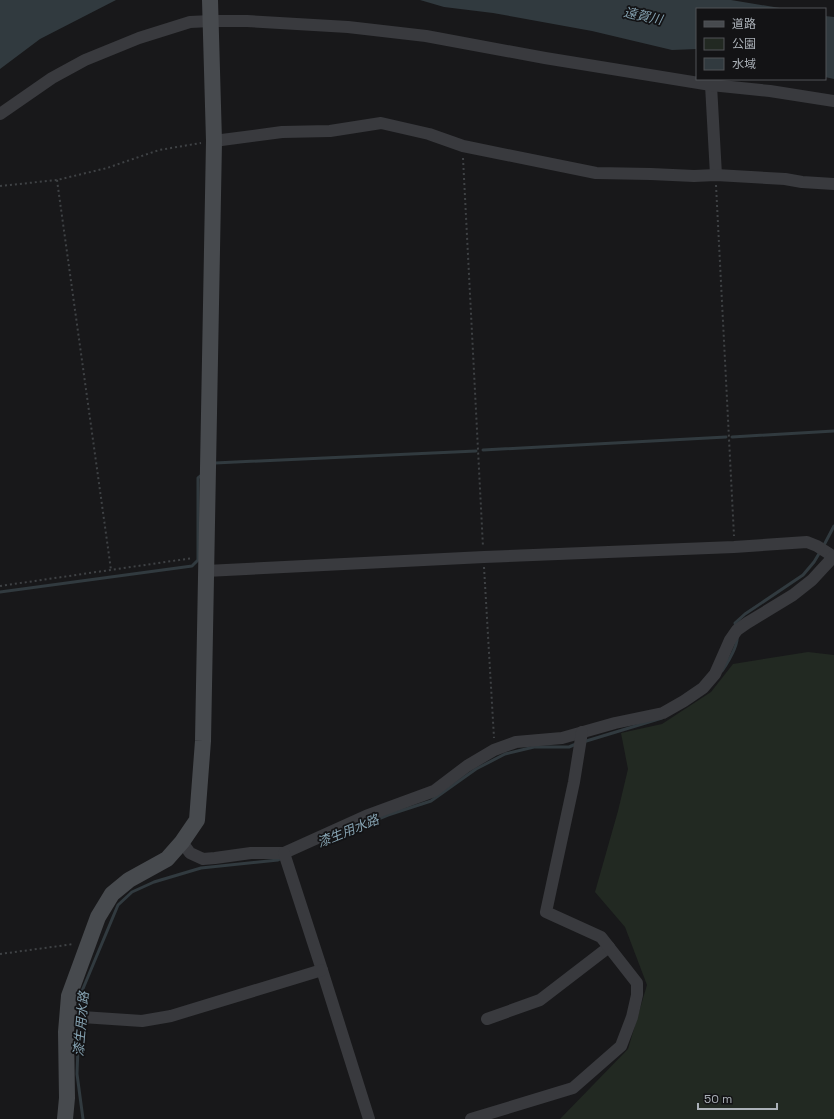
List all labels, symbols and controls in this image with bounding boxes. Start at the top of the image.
water label: 遠賀川 [622,4,666,29]
legend [696,8,826,80]
text: 道路 [732,16,756,32]
text: 公園 [732,36,756,52]
text: 水域 [732,56,756,72]
water label: 漆生用水路 [315,811,382,851]
water label: 漆生用水路 [70,990,92,1057]
scale bar [698,1085,777,1111]
text: 50 m [704,1091,732,1107]

